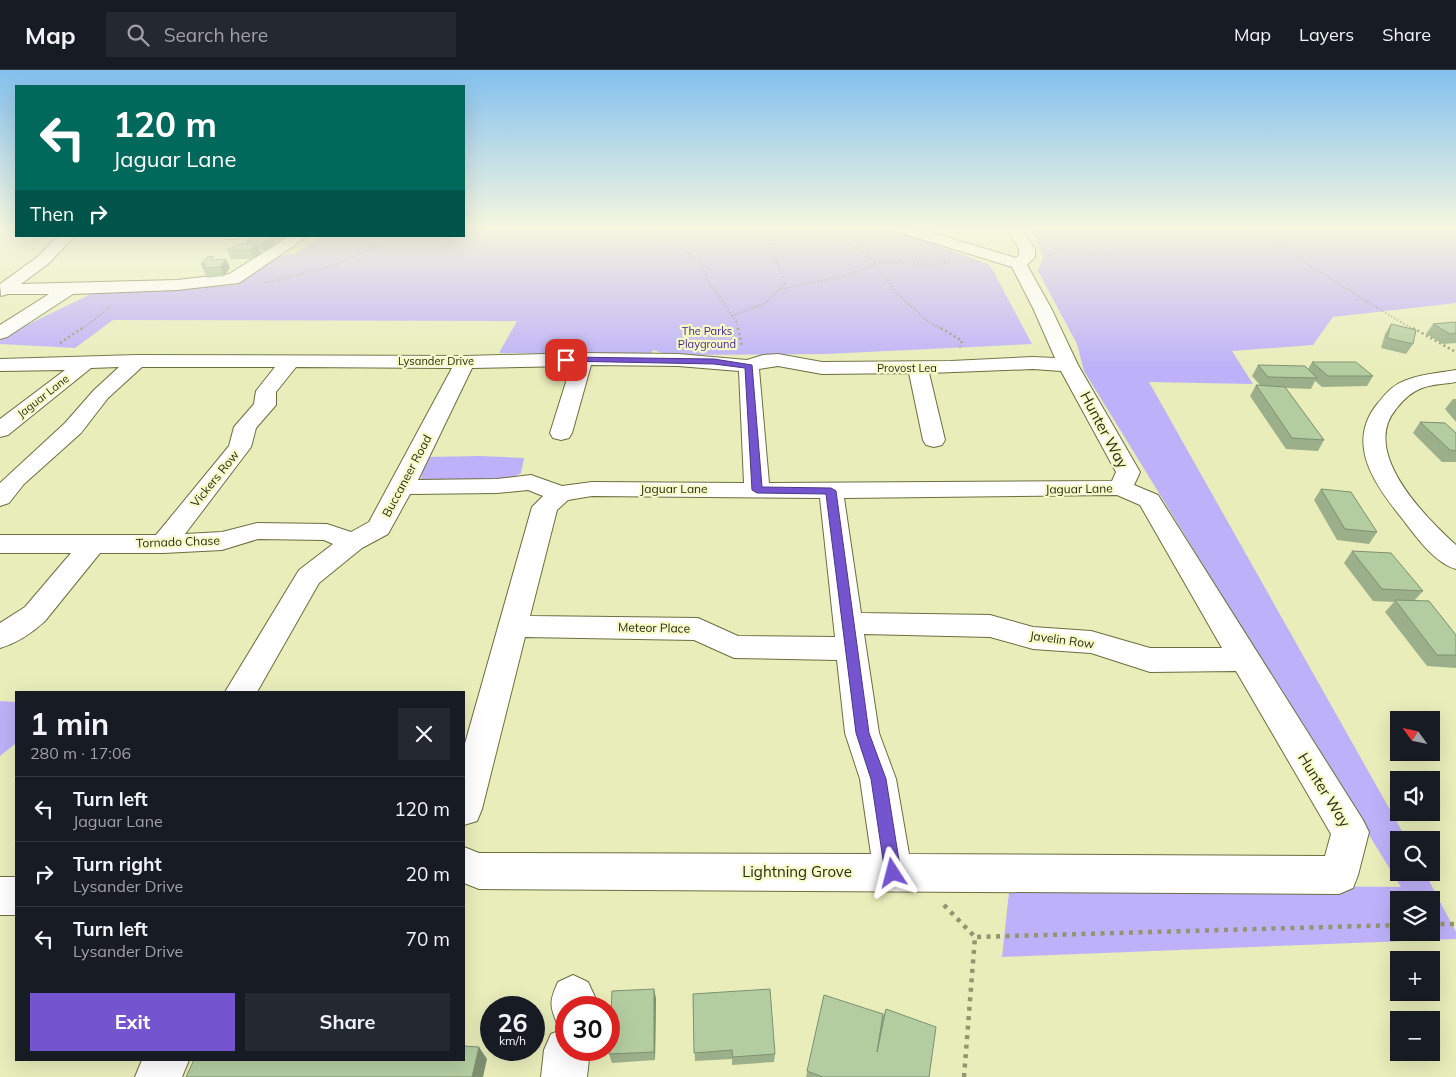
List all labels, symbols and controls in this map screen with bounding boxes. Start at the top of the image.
search box [106,12,456,57]
text: Map [25,20,76,50]
icon: search [124,21,152,49]
text: Search here [164,23,268,47]
text: Map [1234,23,1271,46]
text: Layers [1299,23,1354,46]
text: Share [1382,23,1431,46]
text: 120 m [113,102,217,146]
icon: left [30,105,95,170]
text: Jaguar Lane [113,145,236,173]
icon: right [84,200,112,228]
text: Then [30,202,74,226]
park label: The Parks Playground [678,324,736,351]
pin [545,339,587,381]
icon: arrive [552,346,580,374]
street label: Lysander Drive [398,354,474,368]
street label: Provost Lea [877,361,937,375]
street label: Jaguar Lane [14,371,72,421]
street label: Hunter Way [1076,388,1133,471]
street label: Buccaneer Road [379,432,435,519]
street label: Vickers Row [187,447,242,510]
street label: Jaguar Lane [1045,480,1113,497]
street label: Jaguar Lane [640,481,708,496]
street label: Tornado Chase [136,533,220,550]
street label: Meteor Place [618,619,690,636]
street label: Javelin Row [1029,628,1096,652]
text: 1 min [30,705,109,743]
button: close [398,708,450,760]
north arrow [1390,711,1440,761]
map controls [1390,711,1440,1061]
text: 280 m · 17:06 [30,743,131,763]
street label: Hunter Way [1294,749,1355,831]
button: sound [1390,771,1440,821]
text: Turn left [73,787,148,811]
icon: left [30,795,58,823]
text: 120 m [394,797,450,821]
text: Jaguar Lane [73,811,163,831]
button: search [1390,831,1440,881]
position arrow [866,846,918,898]
text: Turn right [73,852,162,876]
icon: right [30,860,58,888]
text: 20 m [406,862,450,886]
street label: Lightning Grove [742,862,852,881]
text: Lysander Drive [73,876,183,896]
button: layers [1390,891,1440,941]
text: Turn left [73,917,148,941]
icon: left [30,925,58,953]
text: 70 m [406,927,450,951]
text: Lysander Drive [73,941,183,961]
button: + [1390,951,1440,1001]
button: Exit [30,993,235,1051]
button: Share [245,993,450,1051]
speed limit sign: 30 [555,996,620,1061]
text: 26 [497,1007,528,1038]
button: − [1390,1011,1440,1061]
text: km/h [499,1033,526,1048]

